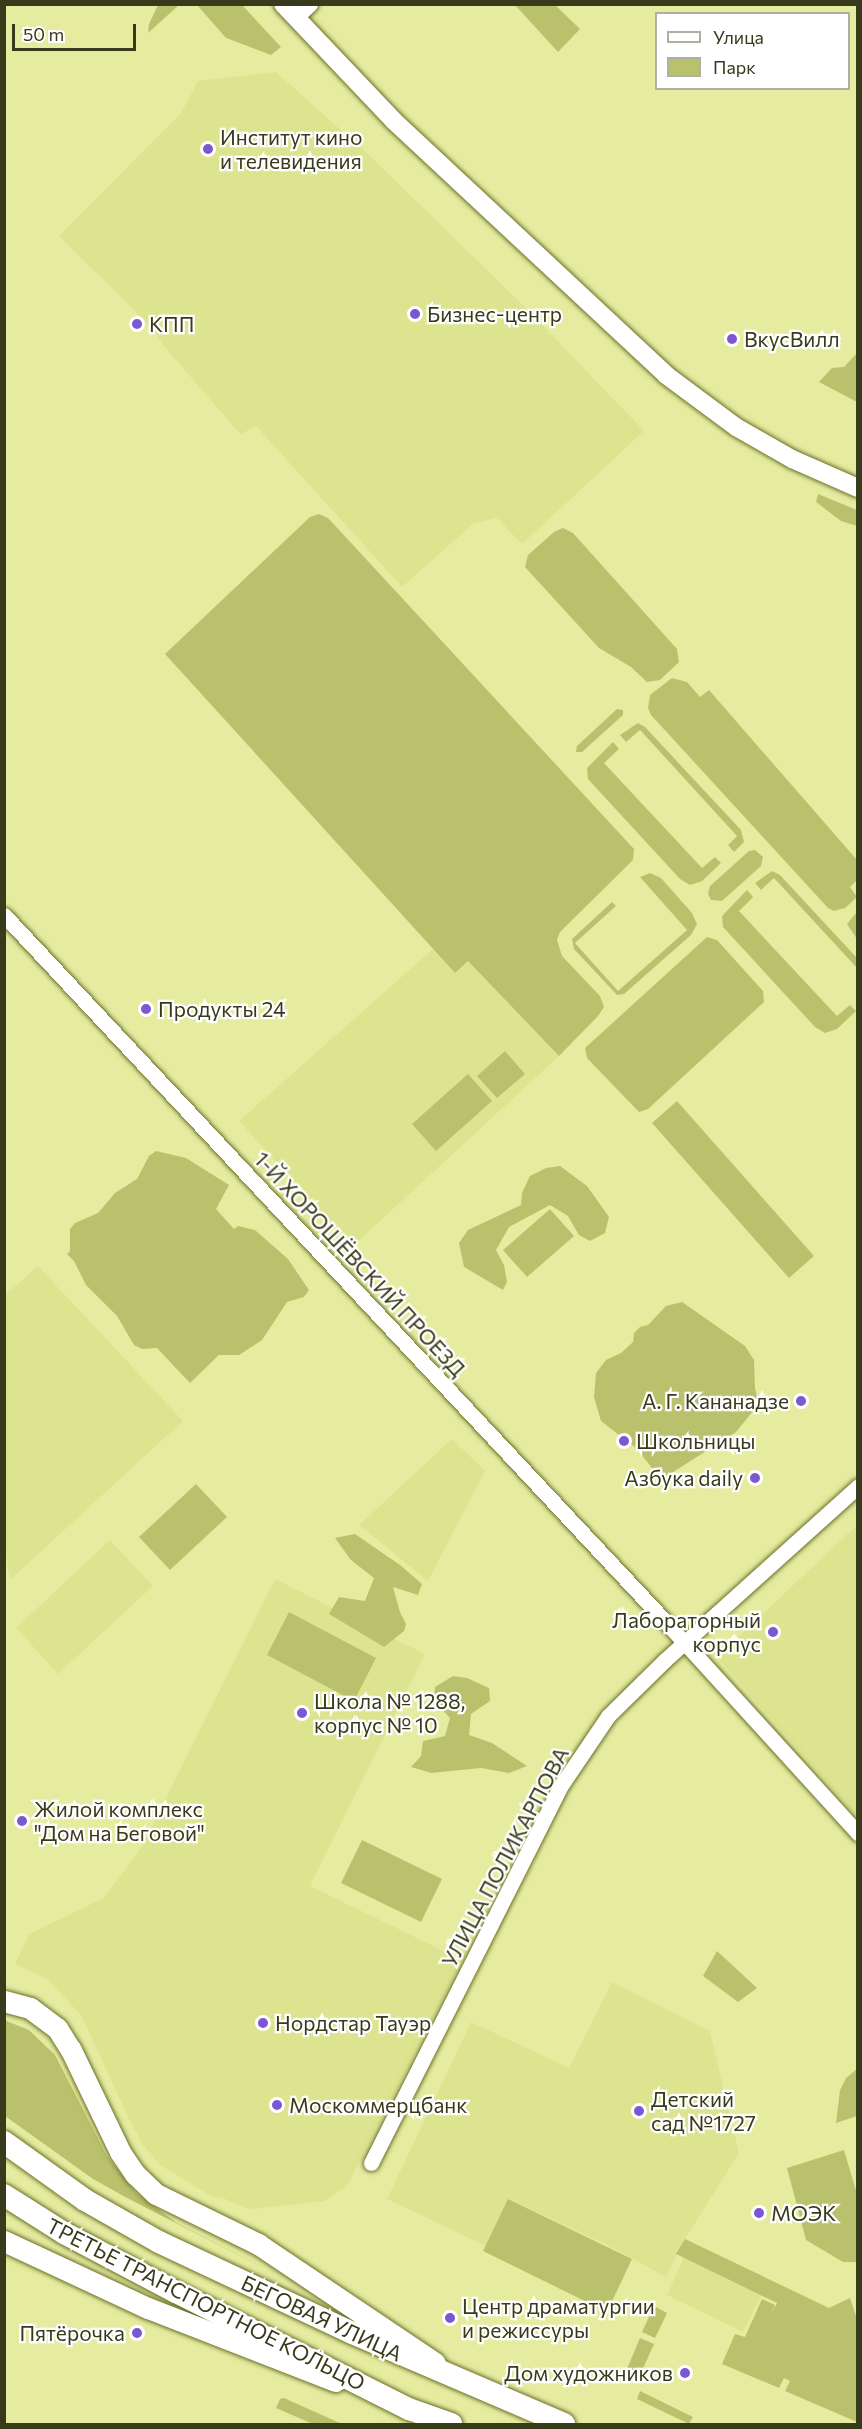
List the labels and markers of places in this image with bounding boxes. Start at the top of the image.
place label: Институт кино и телевидения [220,124,363,174]
marker: Институт кино и телевидения [201,142,215,156]
place label: Бизнес-центр [427,301,562,327]
marker: Бизнес-центр [408,307,422,321]
place label: КПП [149,311,194,337]
marker: КПП [130,317,144,331]
place label: ВкусВилл [744,326,840,352]
marker: ВкусВилл [725,332,739,346]
place label: Продукты 24 [158,996,286,1022]
marker: Продукты 24 [139,1002,153,1016]
place label: А. Г. Кананадзе [642,1388,789,1414]
marker: А. Г. Кананадзе [794,1394,808,1408]
place label: Школьницы [636,1428,755,1454]
marker: Школьницы [617,1434,631,1448]
place label: Азбука daily [624,1465,743,1491]
marker: Азбука daily [748,1471,762,1485]
place label: Лабораторный корпус [612,1607,761,1657]
marker: Лабораторный корпус [766,1625,780,1639]
place label: Школа № 1288, корпус № 10 [314,1688,465,1738]
marker: Школа № 1288, корпус № 10 [295,1706,309,1720]
place label: Жилой комплекс "Дом на Беговой" [34,1796,205,1846]
marker: Жилой комплекс "Дом на Беговой" [15,1814,29,1828]
place label: Нордстар Тауэр [275,2010,431,2036]
marker: Нордстар Тауэр [256,2016,270,2030]
place label: Детский сад №1727 [651,2086,756,2136]
place label: Москоммерцбанк [289,2092,467,2118]
marker: Москоммерцбанк [270,2098,284,2112]
marker: Детский сад №1727 [632,2104,646,2118]
place label: МОЭК [771,2200,836,2226]
marker: МОЭК [752,2206,766,2220]
place label: Центр драматургии и режиссуры [462,2293,655,2343]
marker: Центр драматургии и режиссуры [443,2311,457,2325]
place label: Пятёрочка [19,2320,125,2346]
marker: Пятёрочка [130,2326,144,2340]
place label: Дом художников [504,2360,673,2386]
marker: Дом художников [678,2366,692,2380]

